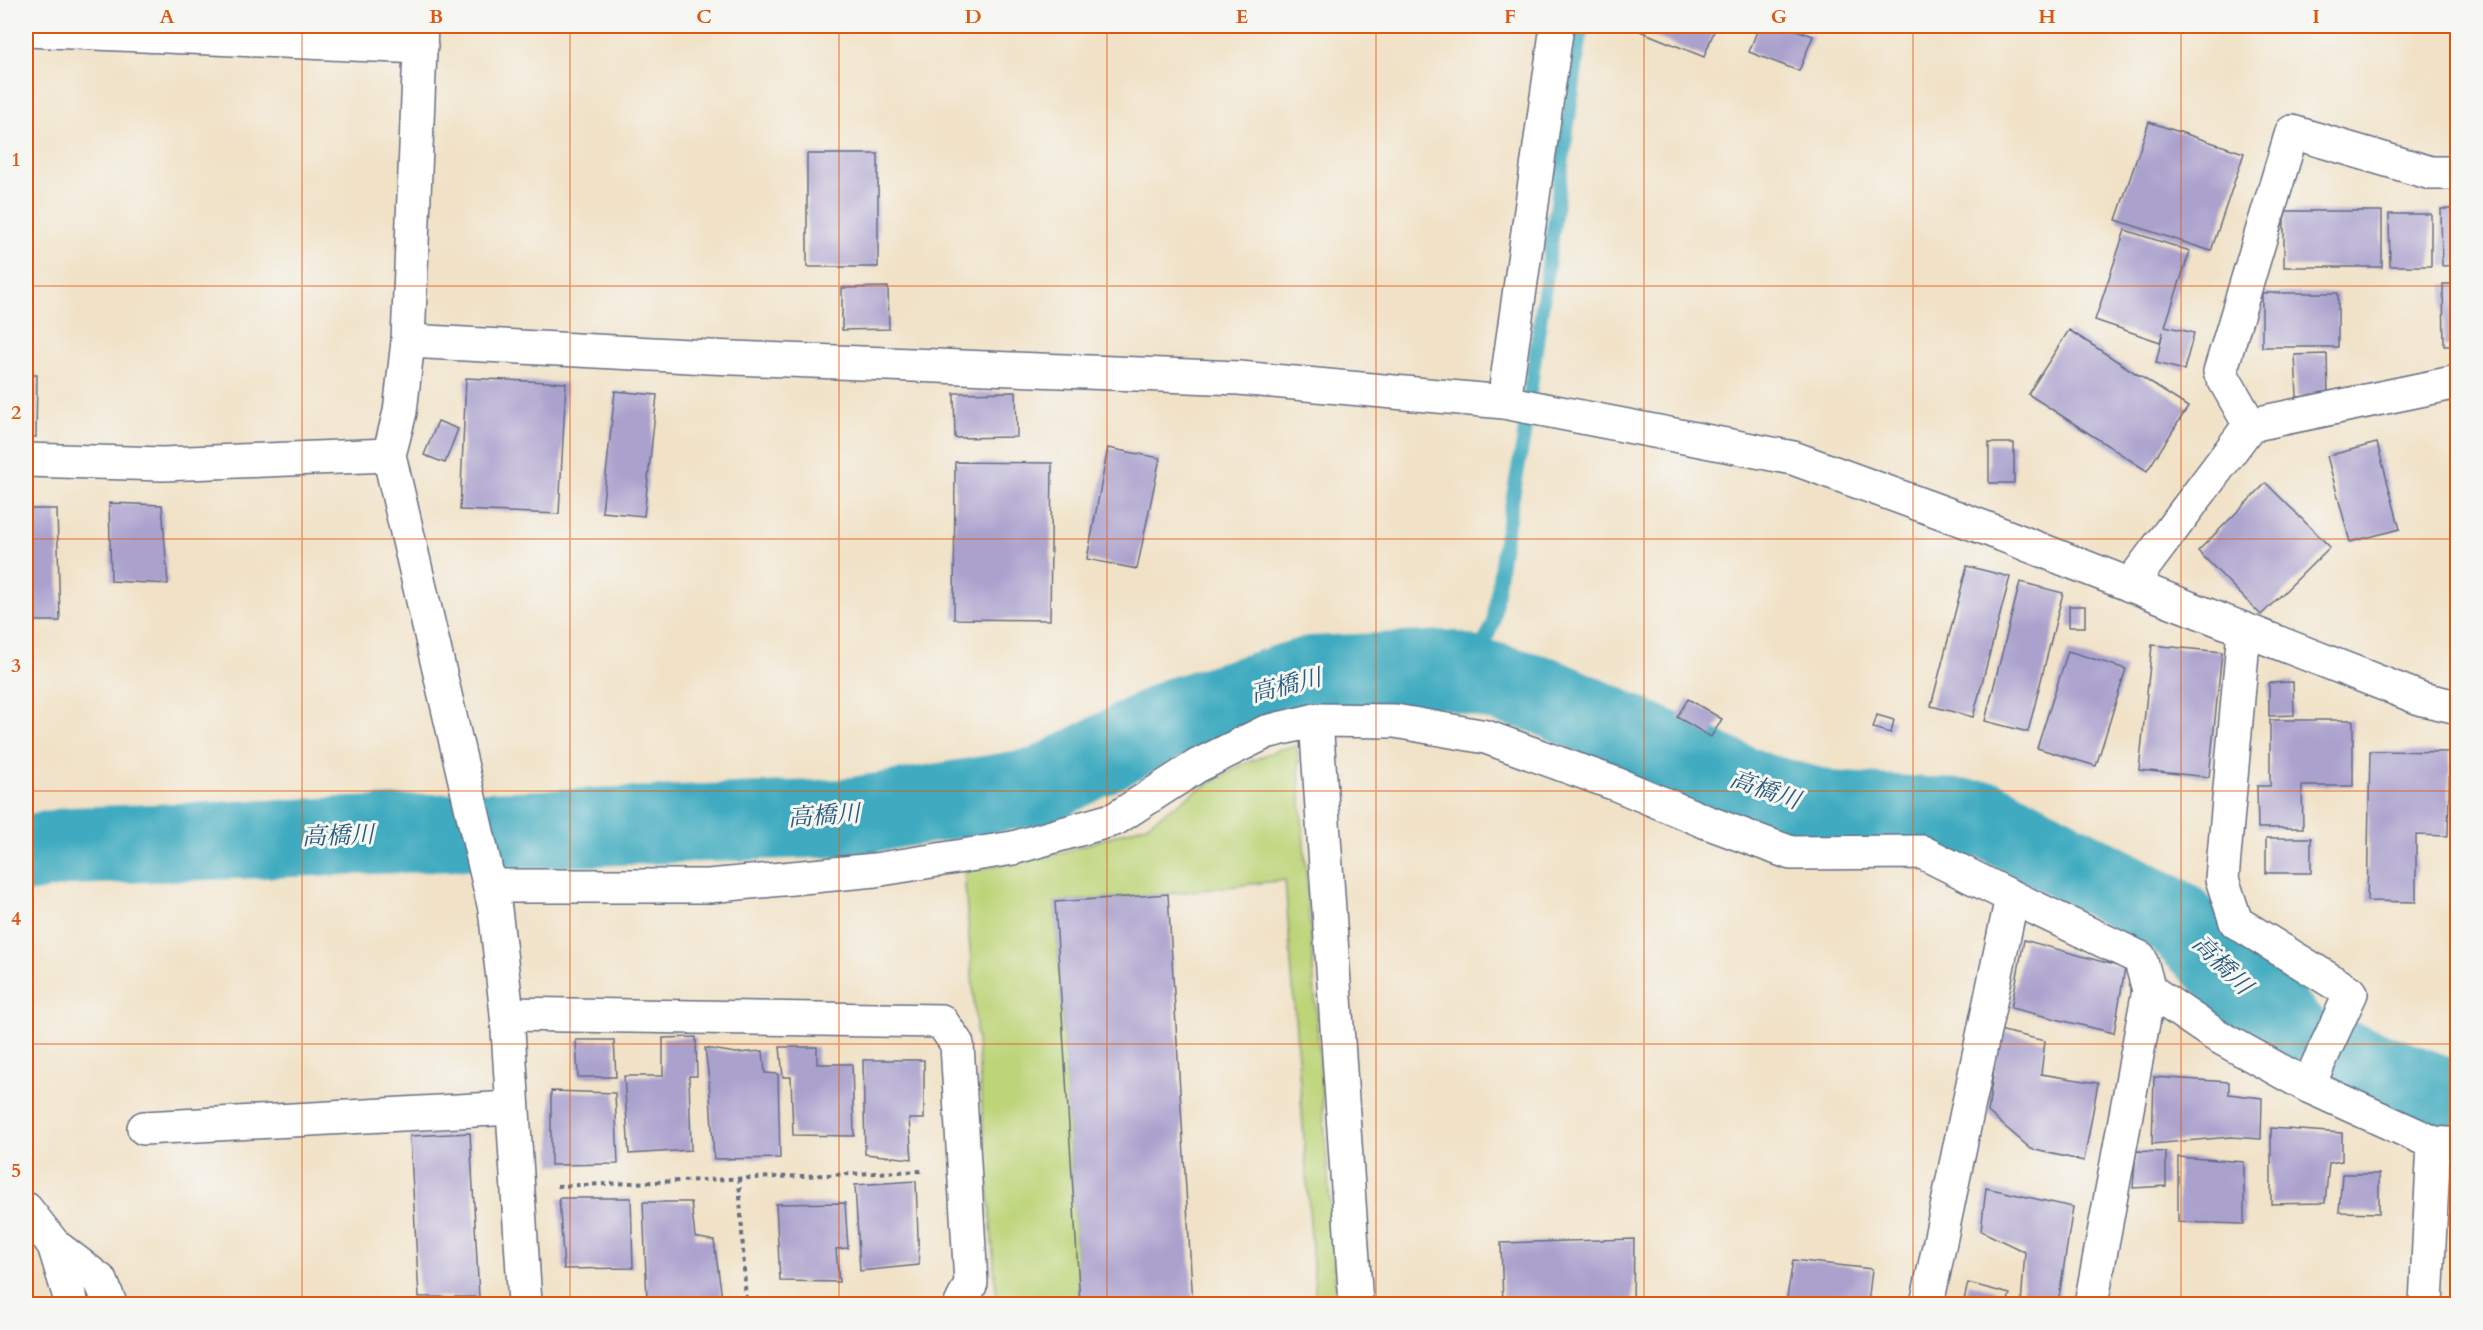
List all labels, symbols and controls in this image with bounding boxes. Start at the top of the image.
text: A [159,3,175,30]
text: B [429,3,443,30]
text: C [696,3,712,30]
text: D [964,3,982,30]
text: E [1236,3,1248,30]
text: F [1504,3,1516,30]
text: G [1771,3,1787,30]
text: H [2038,3,2056,30]
text: I [2312,3,2320,30]
text: 1 [11,146,21,173]
text: 2 [11,399,21,426]
text: 3 [11,652,21,679]
water label: 高橋川 [1247,661,1328,711]
water label: 高橋川 [1726,763,1807,818]
water label: 高橋川 [787,797,864,835]
water label: 高橋川 [301,818,378,854]
text: 4 [11,905,21,932]
water label: 高橋川 [2185,928,2261,1004]
text: 5 [11,1157,21,1184]

